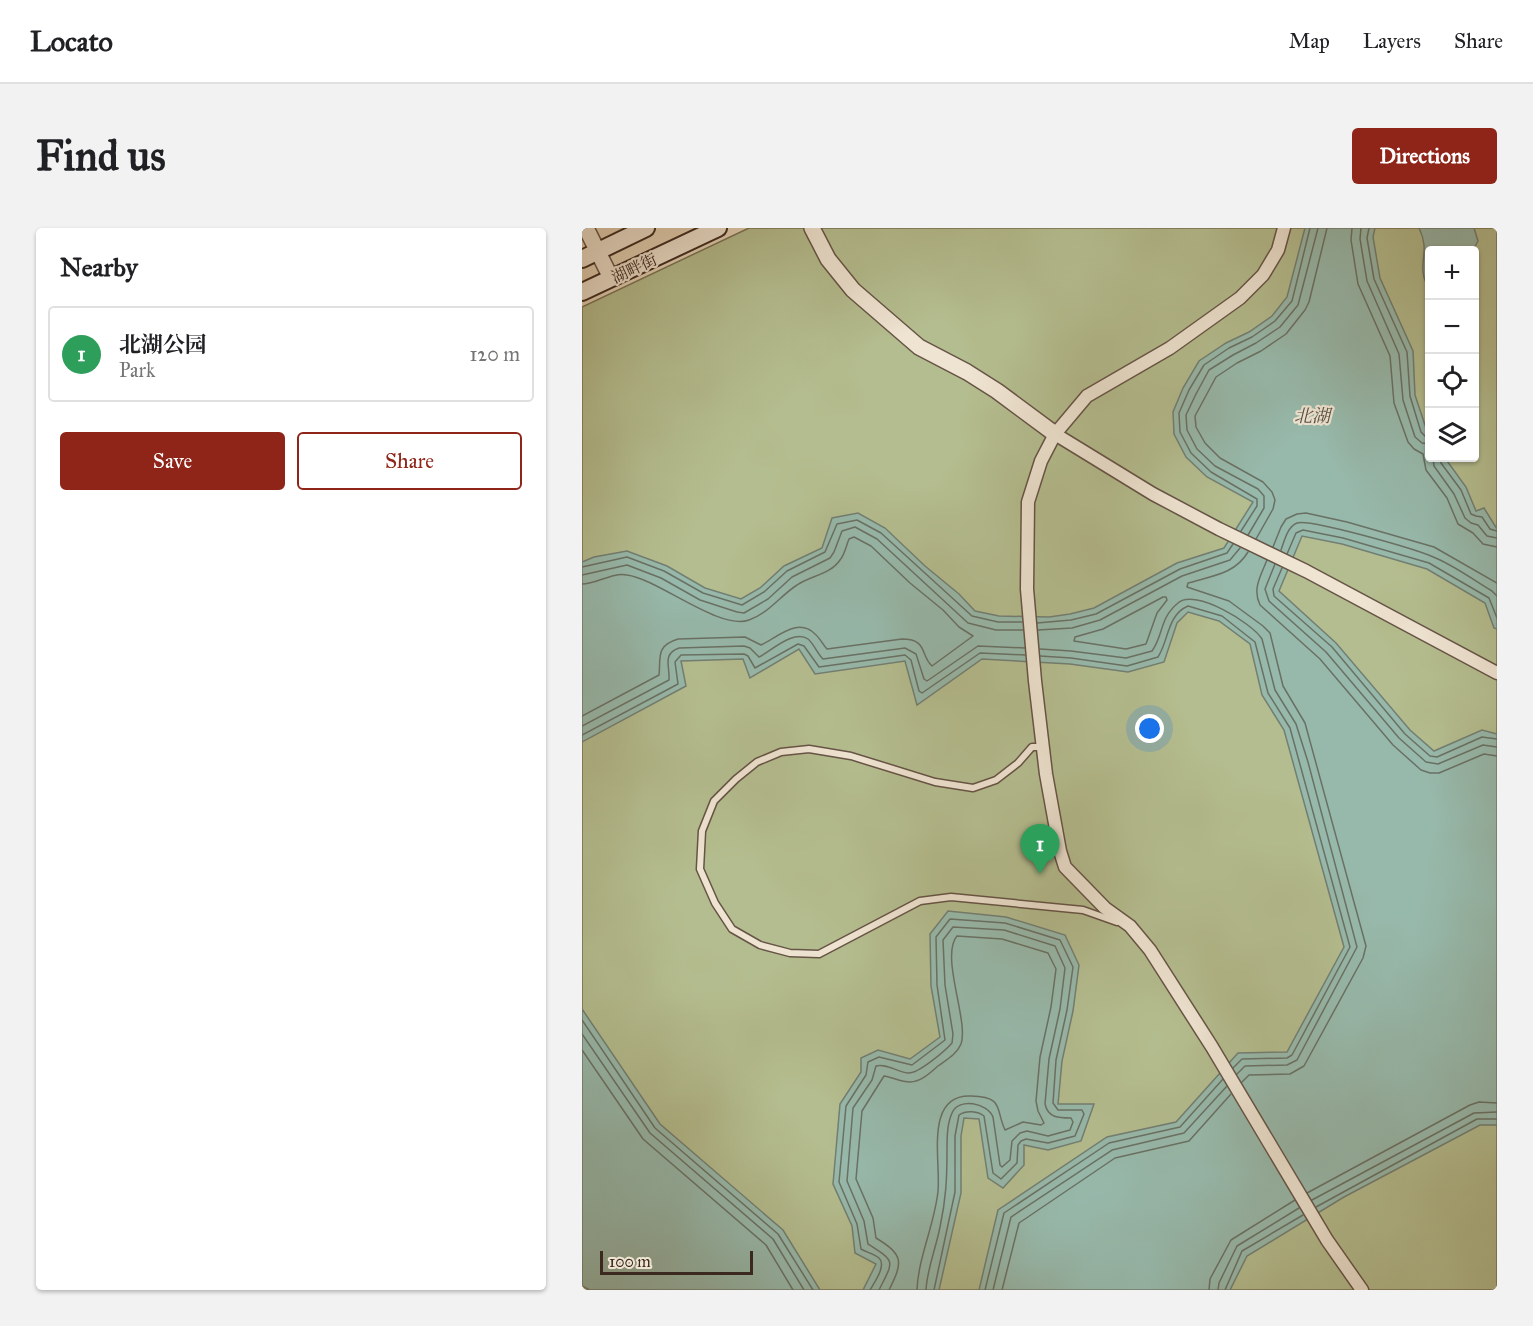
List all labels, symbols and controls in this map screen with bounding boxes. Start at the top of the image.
text: Locato [30,24,113,59]
text: Map [1289,28,1330,54]
text: Layers [1363,28,1421,54]
text: Share [1454,28,1503,54]
button: Directions [1352,128,1497,184]
text: Find us [36,130,166,182]
map controls [1425,246,1479,462]
button: + [1425,246,1479,300]
street label: 湖畔街 [608,250,660,287]
text: Nearby [60,251,138,283]
button: − [1425,300,1479,354]
text: 北湖公园 [119,331,207,358]
text: 1 [78,342,85,366]
text: 120 m [469,342,520,366]
button: locate [1425,354,1479,408]
text: Park [119,358,155,382]
water label: 北湖 [1294,405,1333,427]
button: layers [1425,408,1479,462]
button: Save [60,432,285,490]
button: Share [297,432,522,490]
your location [1135,714,1164,743]
pin: 1 [1020,824,1060,874]
scale bar [600,1248,753,1276]
text: 100 m [609,1252,651,1271]

